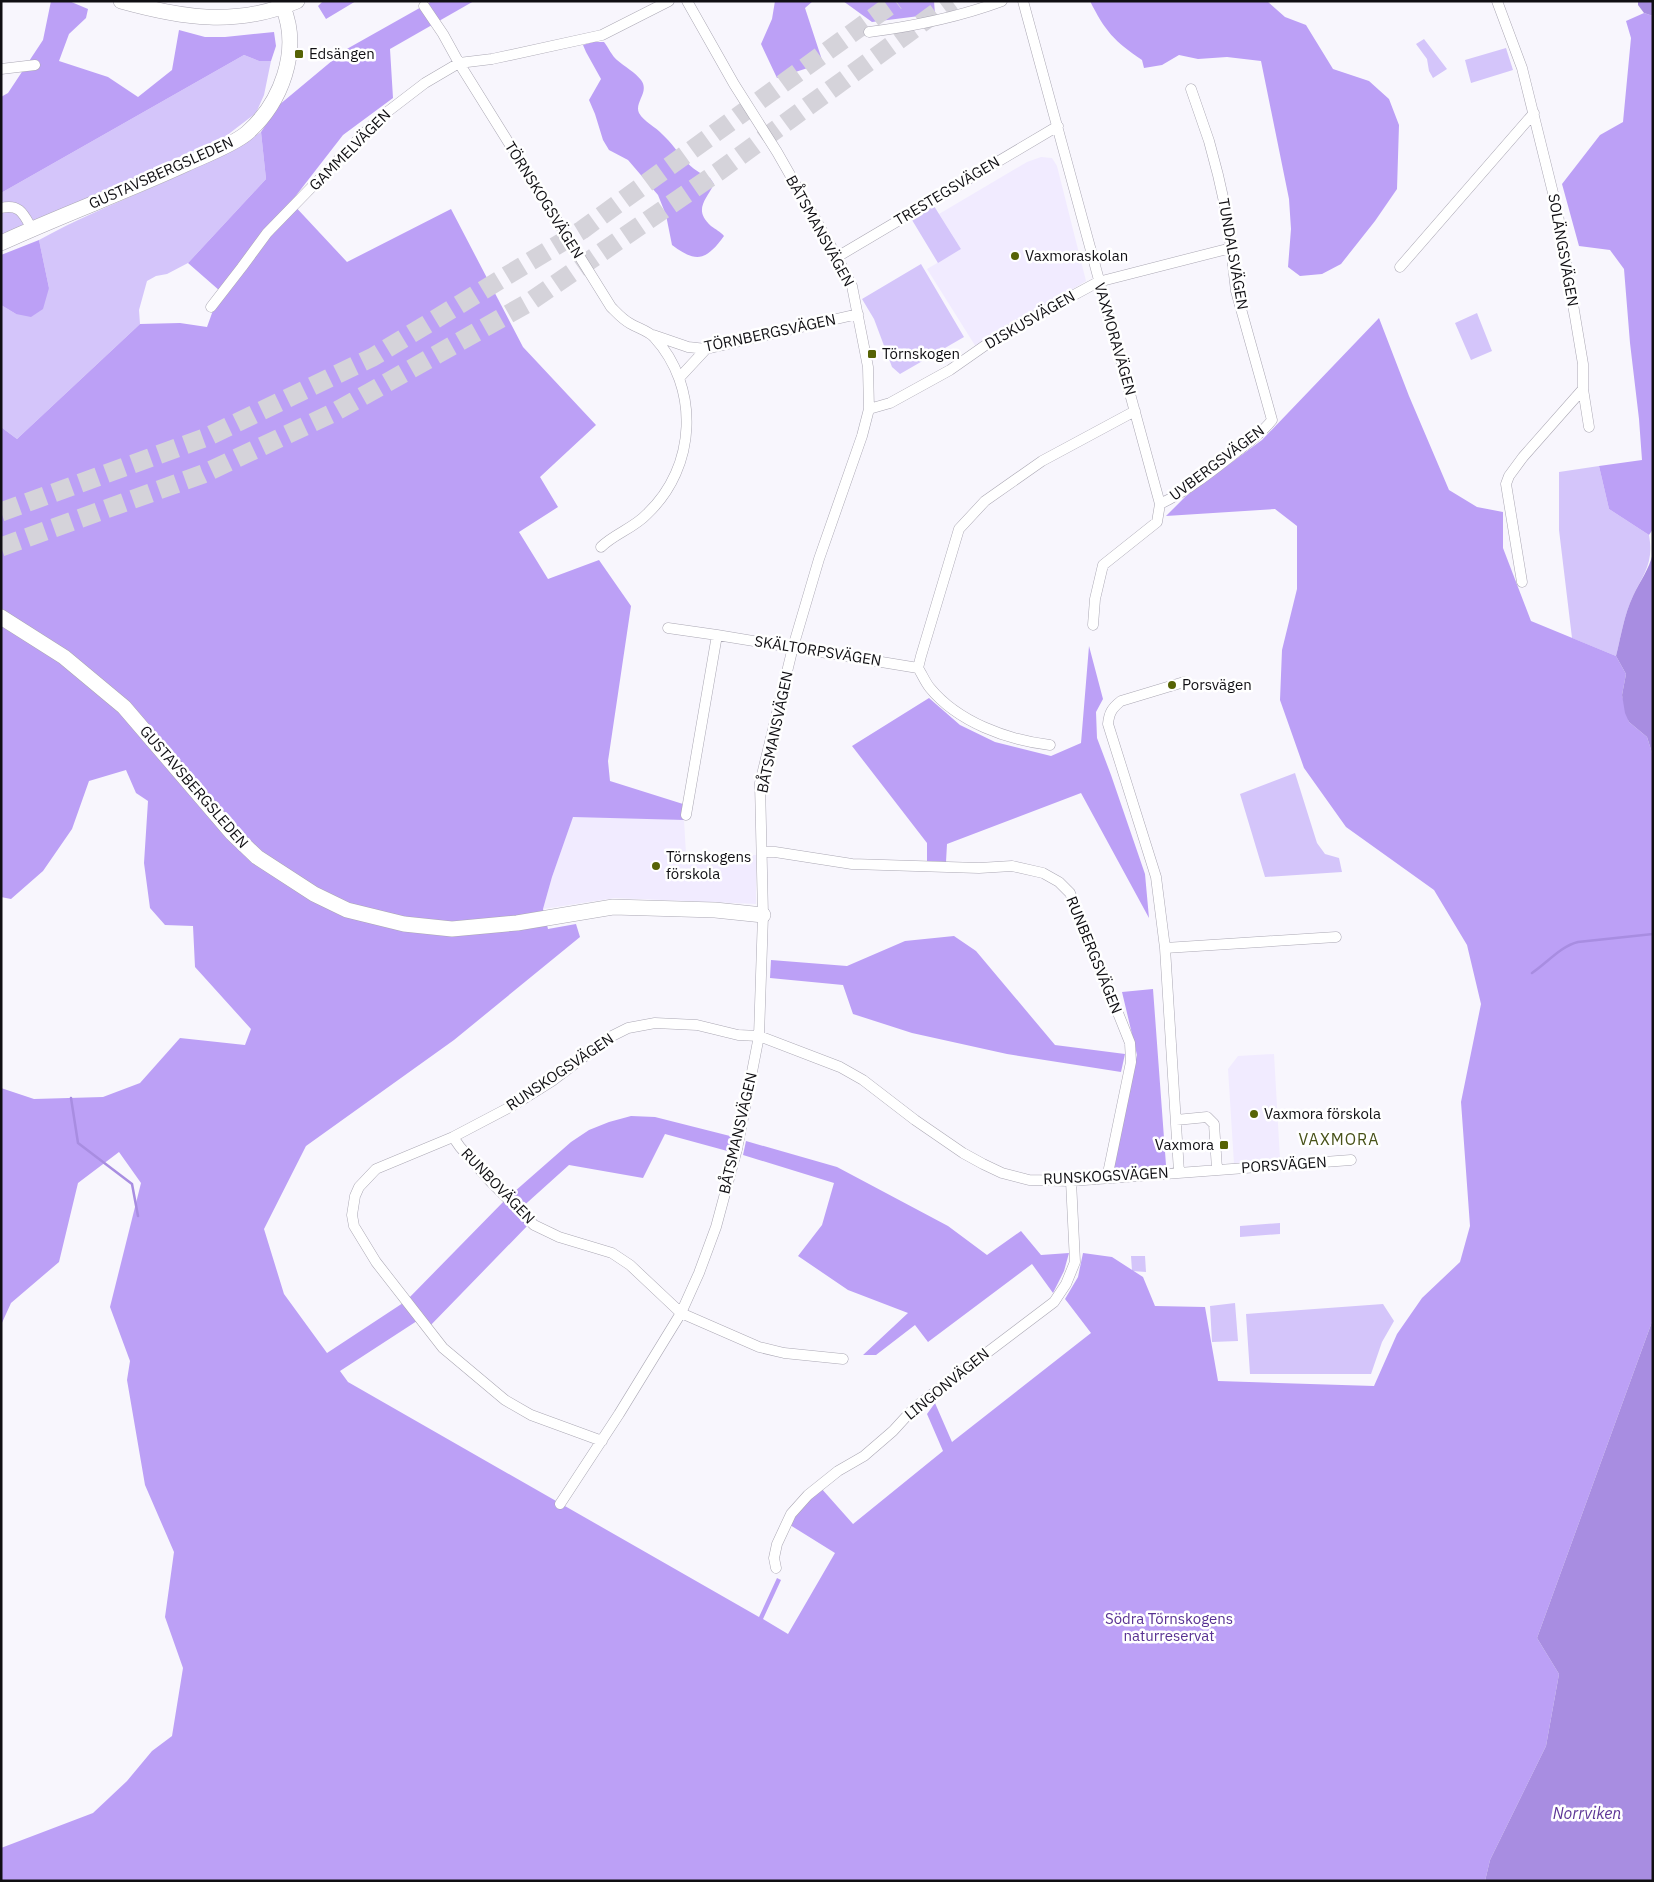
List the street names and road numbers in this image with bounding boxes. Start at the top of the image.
street label: GAMMELVÄGEN [305,105,394,194]
street label: GUSTAVSBERGSLEDEN [86,132,236,213]
street label: TÖRNSKOGSVÄGEN [501,138,588,262]
street label: TRESTEGSVÄGEN [891,152,1003,230]
street label: BÅTSMANSVÄGEN [782,172,859,290]
street label: SOLÄNGSVÄGEN [1544,192,1583,308]
street label: TUNDALSVÄGEN [1214,197,1253,311]
street label: VAXMORAVÄGEN [1090,280,1141,397]
street label: DISKUSVÄGEN [981,286,1078,353]
street label: TÖRNBERGSVÄGEN [702,309,837,356]
street label: UVBERGSVÄGEN [1165,421,1268,505]
street label: SKÄLTORPSVÄGEN [753,631,883,670]
street label: BÅTSMANSVÄGEN [752,669,797,795]
street label: GUSTAVSBERGSLEDEN [136,721,253,852]
street label: RUNBERGSVÄGEN [1062,893,1127,1016]
street label: RUNSKOGSVÄGEN [502,1029,617,1115]
street label: BÅTSMANSVÄGEN [714,1070,761,1196]
street label: RUNBOVÄGEN [457,1144,539,1228]
street label: PORSVÄGEN [1241,1152,1327,1177]
street label: RUNSKOGSVÄGEN [1043,1163,1169,1188]
street label: LINGONVÄGEN [901,1344,993,1424]

